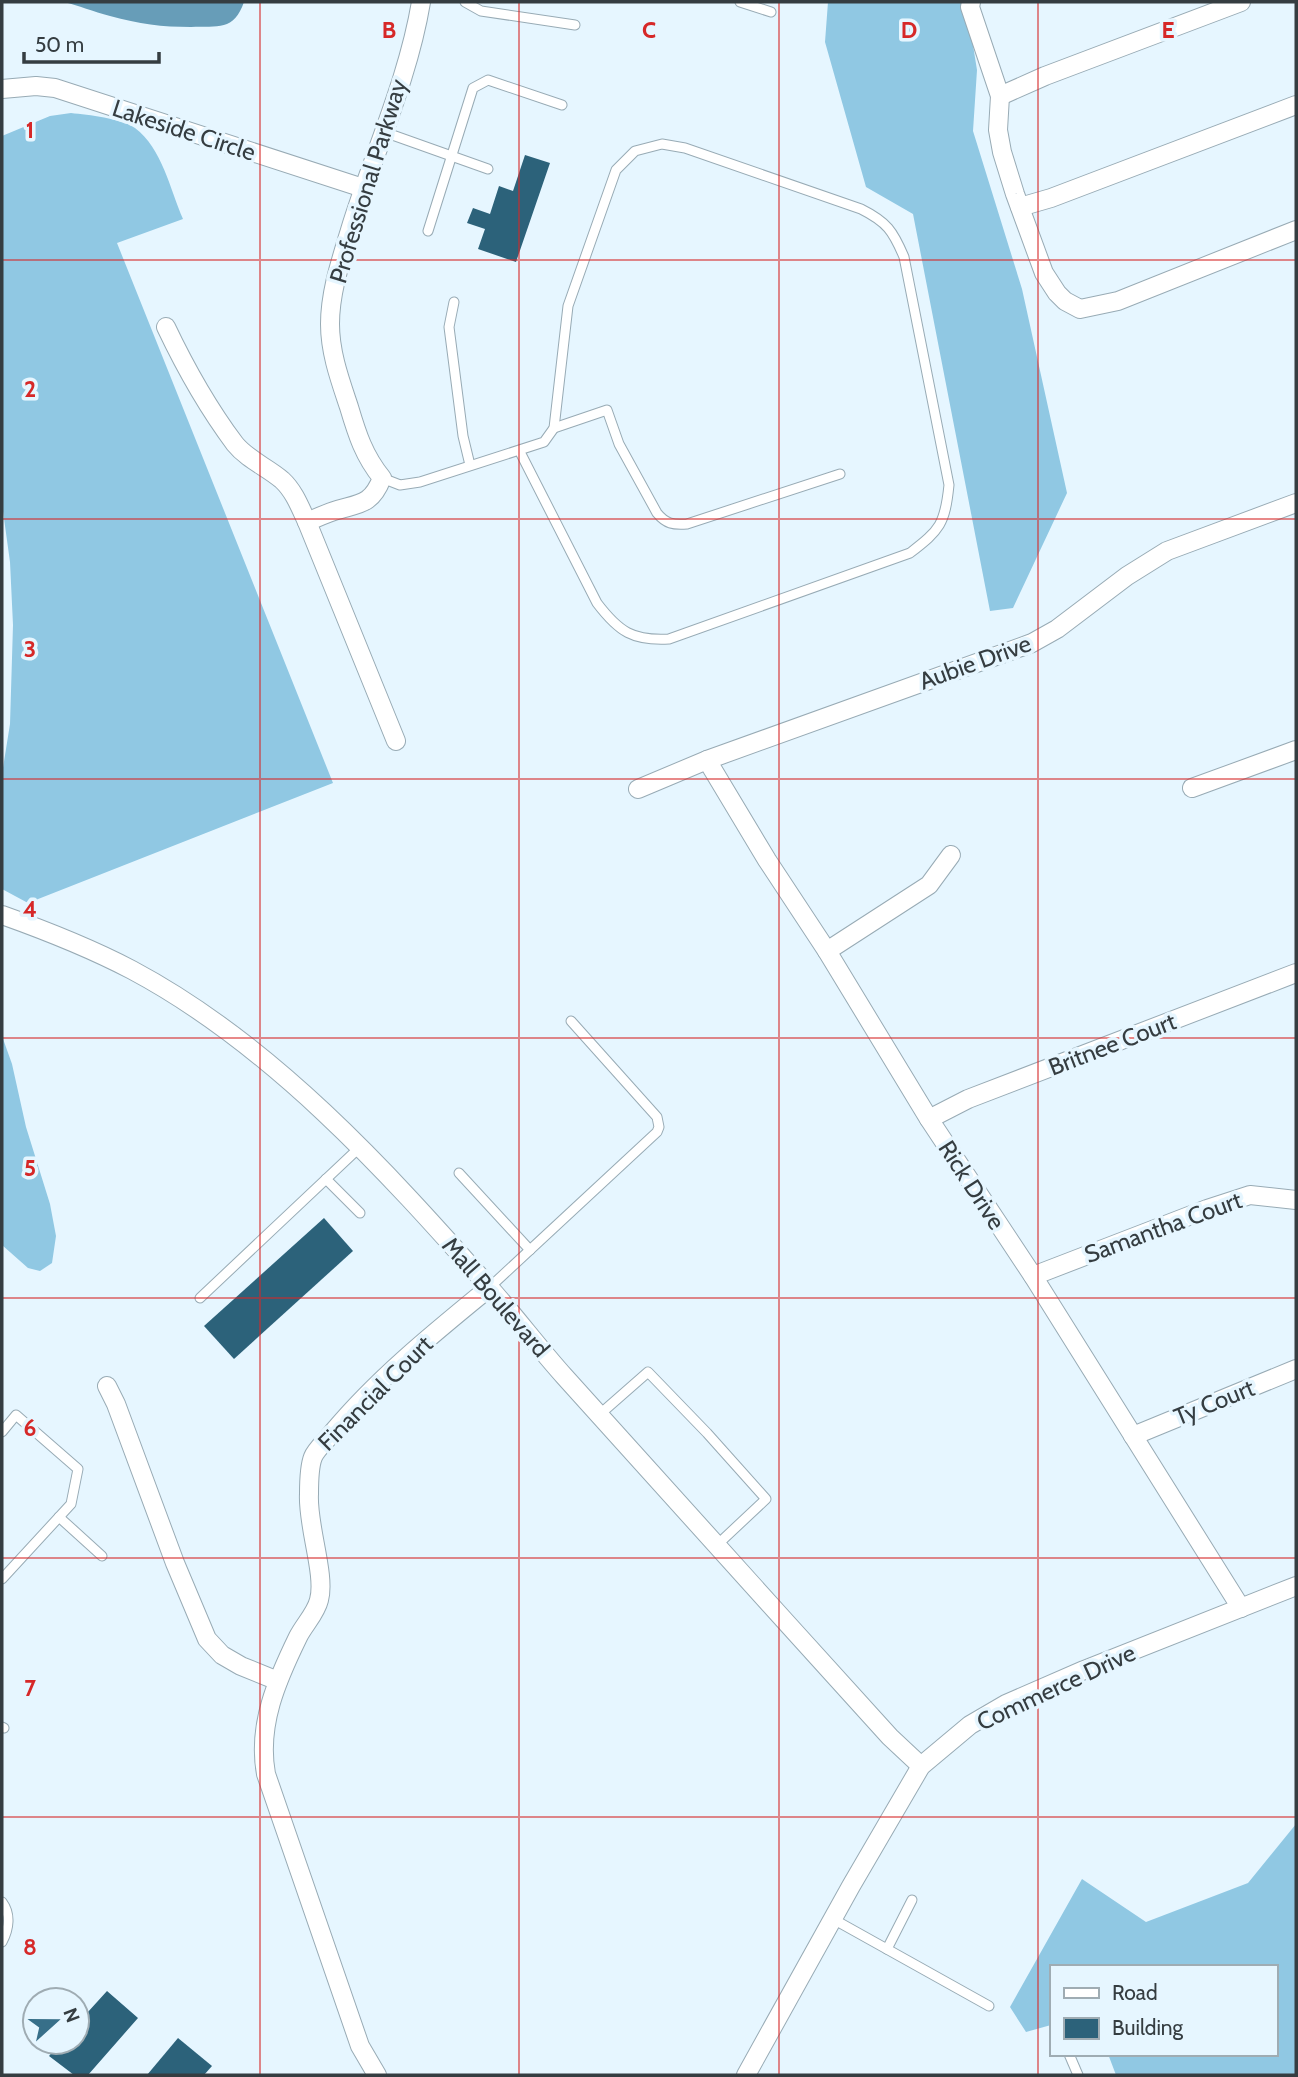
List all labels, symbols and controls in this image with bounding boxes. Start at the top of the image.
text: B [382,16,396,44]
text: C [642,16,656,44]
text: D [901,16,917,44]
text: E [1161,16,1175,44]
scale bar [24,21,159,65]
text: 50 m [35,32,84,57]
street label: Professional Parkway [323,76,413,286]
street label: Lakeside Circle [109,93,259,167]
text: 1 [26,116,34,144]
text: 2 [24,375,36,403]
street label: Aubie Drive [915,628,1035,696]
text: 3 [24,635,36,663]
text: 4 [23,895,37,923]
street label: Britnee Court [1044,1006,1180,1082]
street label: Rick Drive [933,1135,1011,1235]
text: 5 [24,1154,36,1182]
street label: Samantha Court [1080,1185,1246,1269]
street label: Mall Boulevard [436,1231,556,1363]
street label: Financial Court [312,1330,438,1456]
street label: Ty Court [1170,1373,1258,1431]
text: 6 [24,1414,36,1442]
street label: Commerce Drive [972,1638,1140,1736]
text: 7 [24,1674,36,1702]
text: 8 [23,1933,37,1961]
legend [1050,1965,1277,2056]
text: Road [1112,1980,1158,2005]
north arrow [21,1986,91,2056]
text: N [58,2005,85,2025]
text: Building [1112,2015,1184,2040]

